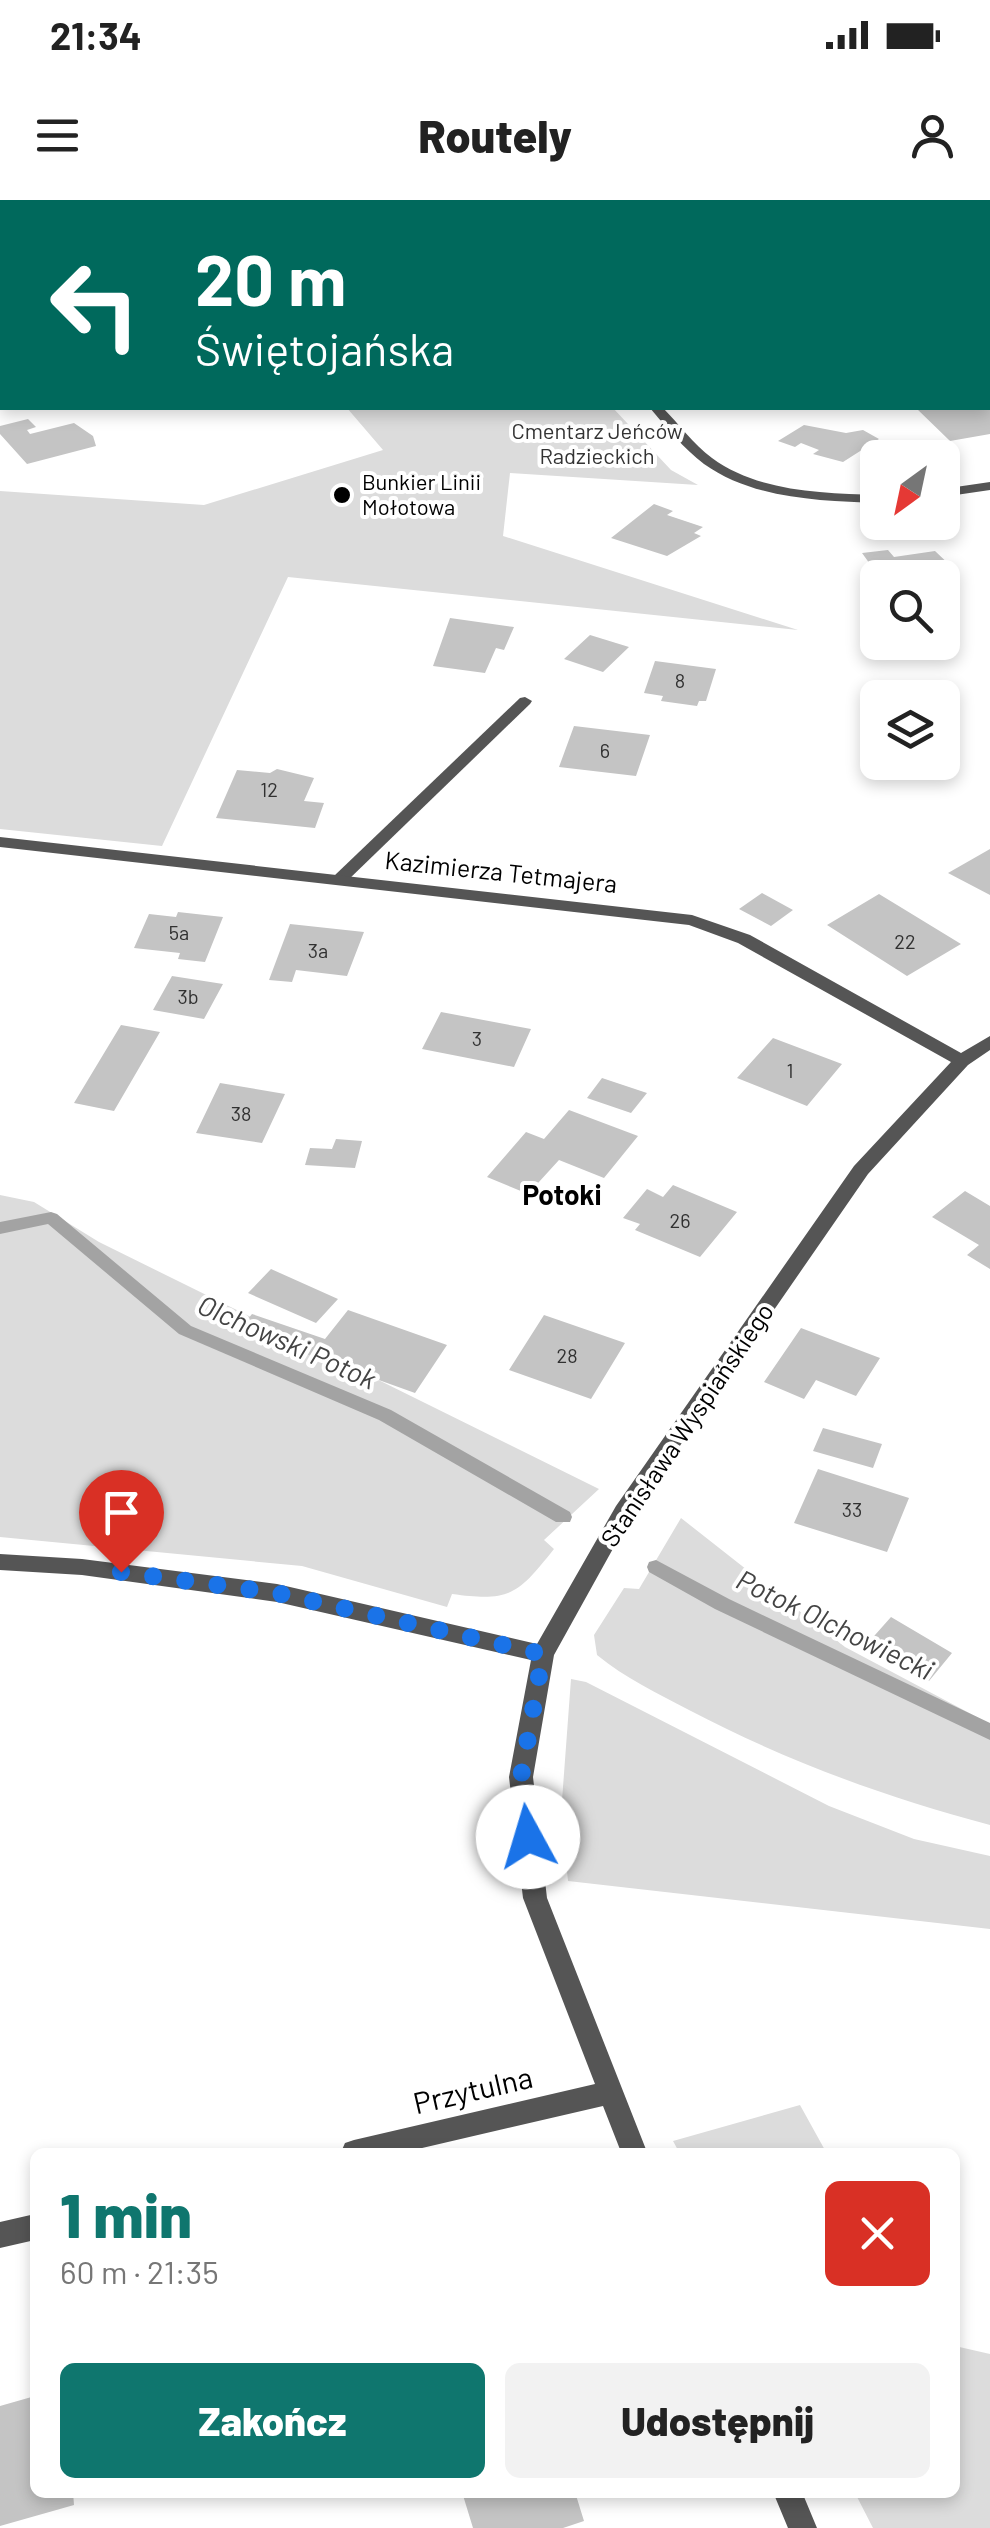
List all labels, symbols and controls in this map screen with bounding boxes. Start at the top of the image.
text: 21:34 [50,12,142,58]
icon: menu [30,108,85,163]
text: Routely [418,108,572,162]
icon: person [905,108,960,163]
text: 20 m [195,236,347,320]
icon: left [30,240,160,370]
text: Świętojańska [195,321,454,375]
park label: Cmentarz Jeńców Radzieckich [511,417,683,468]
north arrow [860,440,960,540]
map controls [860,440,960,780]
place label: Bunkier Linii Mołotowa [362,468,481,519]
marker: Bunkier Linii Mołotowa [331,484,353,506]
button: search [860,560,960,660]
house number: 8 [675,668,685,692]
button: layers [860,680,960,780]
house number: 6 [600,738,610,762]
house number: 12 [260,777,278,801]
street label: Kazimierza Tetmajera [383,844,619,898]
house number: 5a [169,920,189,944]
house number: 22 [894,929,916,953]
house number: 3a [308,938,328,962]
house number: 3b [177,984,199,1008]
house number: 3 [472,1026,482,1050]
house number: 1 [787,1058,794,1082]
house number: 38 [231,1101,251,1125]
district label: Potoki [522,1177,602,1211]
house number: 26 [669,1208,691,1232]
water label: Olchowski Potok [193,1287,382,1396]
street label: Stanisława Wyspiańskiego [593,1297,779,1552]
house number: 28 [556,1343,578,1367]
pin [79,1470,164,1573]
icon: arrive [94,1485,149,1540]
house number: 33 [842,1497,862,1521]
water label: Potok Olchowiecki [731,1562,940,1687]
position arrow [476,1785,580,1889]
street label: Przytulna [409,2058,536,2120]
text: 1 min [60,2178,192,2250]
button: close [825,2181,930,2286]
text: 60 m · 21:35 [60,2252,219,2290]
button: Zakończ [60,2363,485,2478]
button: Udostępnij [505,2363,930,2478]

